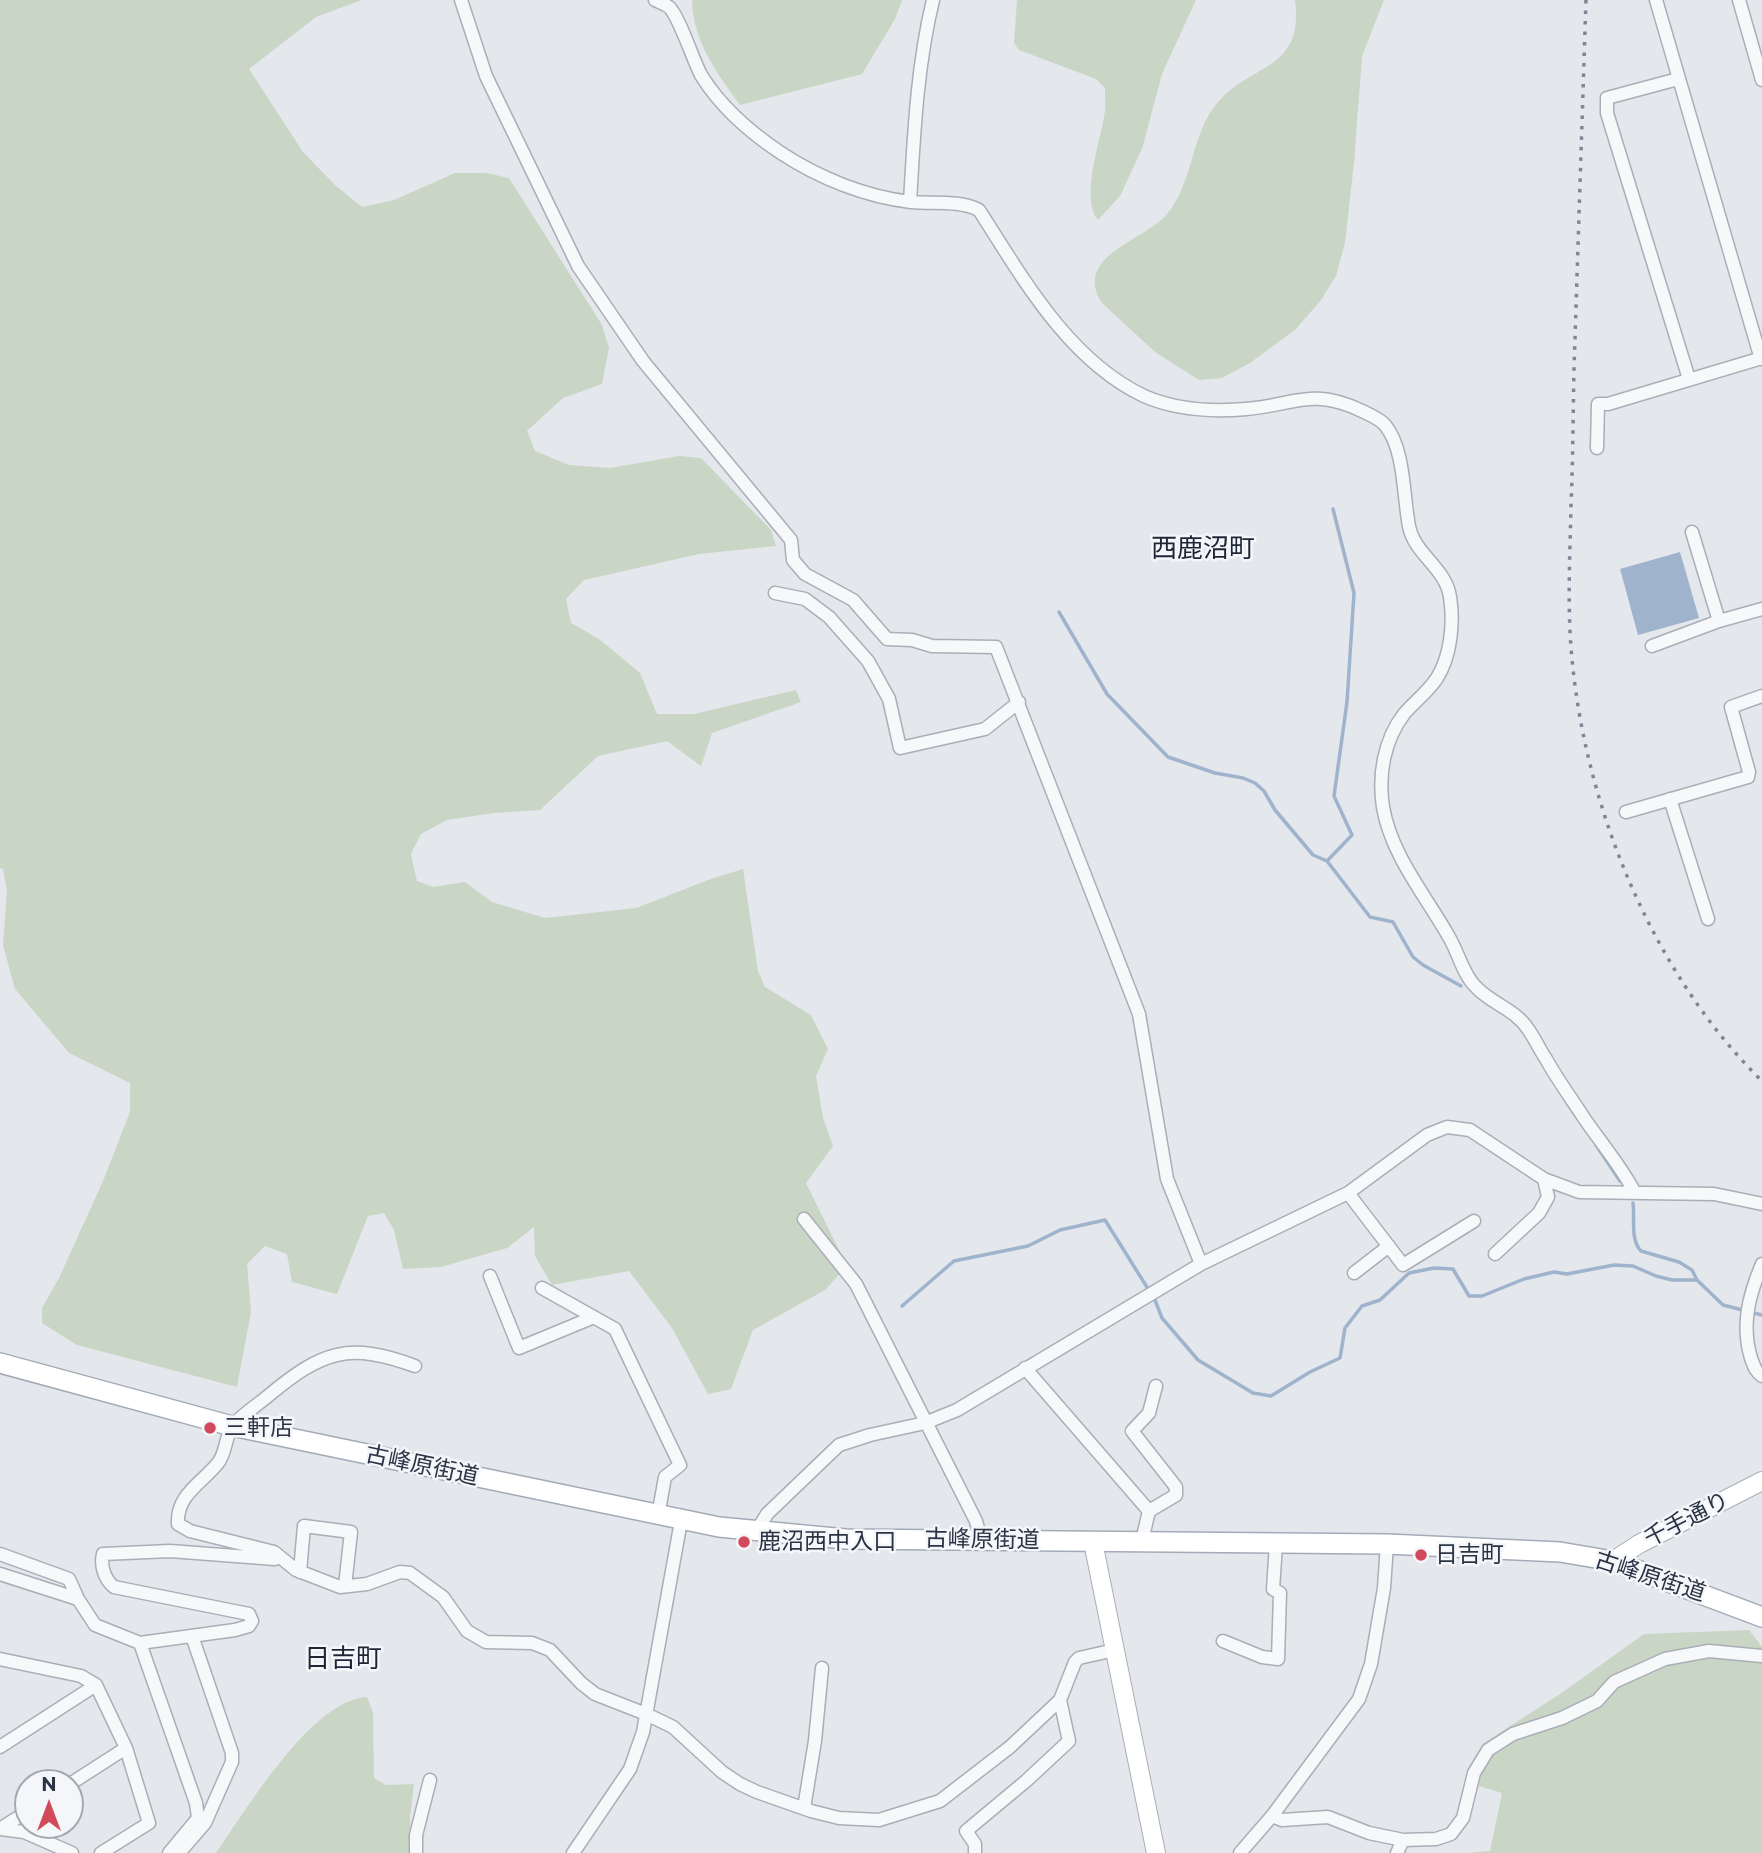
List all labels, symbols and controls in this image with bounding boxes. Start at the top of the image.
district label: 西鹿沼町 [1151,533,1255,565]
place label: 三軒店 [224,1414,293,1442]
marker: 三軒店 [202,1420,218,1436]
street label: 古峰原街道 [363,1441,481,1491]
street label: 千手通り [1640,1487,1734,1553]
street label: 古峰原街道 [924,1525,1040,1555]
place label: 鹿沼西中入口 [758,1528,896,1556]
marker: 鹿沼西中入口 [736,1534,752,1550]
place label: 日吉町 [1435,1541,1504,1569]
street label: 古峰原街道 [1591,1546,1709,1608]
marker: 日吉町 [1413,1547,1429,1563]
district label: 日吉町 [304,1643,382,1675]
north arrow [14,1769,84,1839]
text: N [41,1773,57,1796]

